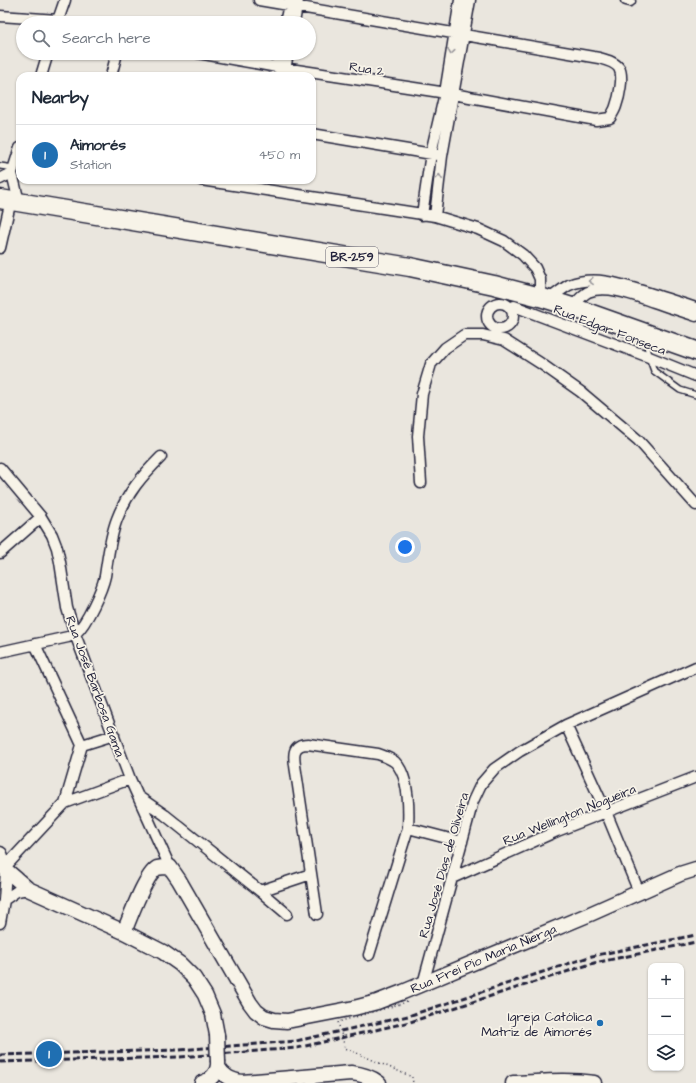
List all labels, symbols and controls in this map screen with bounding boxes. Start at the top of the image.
search box [16,16,316,60]
icon: search [30,27,52,49]
text: Search here [62,28,151,49]
one-way arrow [447,49,456,55]
street label: Rua 2 [348,57,386,81]
text: Nearby [32,86,89,110]
text: Aimorés [70,135,126,156]
text: 1 [44,146,46,164]
text: 450 m [258,146,300,164]
text: Station [70,156,111,174]
one-way arrow [434,174,443,181]
road number: BR-259 [326,247,378,267]
one-way arrow [588,277,594,286]
street label: Rua Edgar Fonseca [551,300,669,361]
your location [395,537,415,557]
street label: Rua José Barbosa Gama [61,613,129,760]
street label: Rua Wellington Nogueira [500,780,639,851]
street label: Rua José Dias de Oliveira [415,790,473,940]
street label: Rua Frei Pio Maria Nierga [408,920,560,999]
map controls [648,963,684,1071]
button: + [648,963,684,999]
button: − [648,999,684,1035]
place label: Igreja Católica Matriz de Aimorés [481,1008,592,1041]
marker: Igreja Católica Matriz de Aimorés [595,1018,605,1028]
button: layers [648,1035,684,1071]
pin: 1 [36,1039,62,1069]

